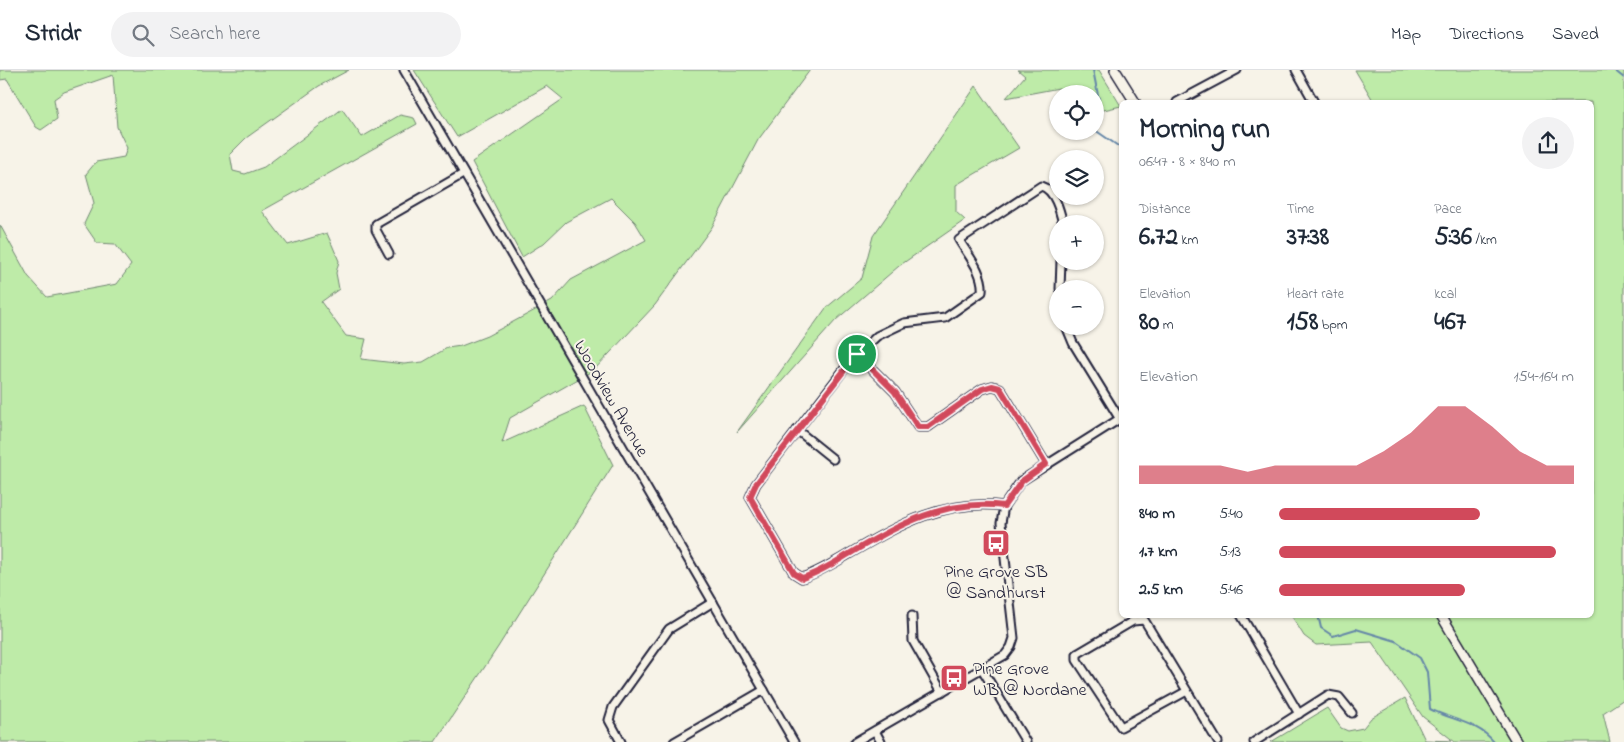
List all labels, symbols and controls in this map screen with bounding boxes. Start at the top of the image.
search box [111,12,461,57]
text: Stridr [25,17,81,52]
icon: search [129,21,157,49]
text: Search here [169,21,260,48]
text: Map [1391,22,1421,48]
text: Directions [1449,22,1524,48]
text: Saved [1552,22,1599,48]
map controls [1049,85,1104,335]
button: locate [1049,85,1104,140]
text: Morning run [1139,110,1270,151]
button: share [1522,117,1574,169]
button: layers [1049,150,1104,205]
text: 06:47 · 8 × 840 m [1139,150,1236,174]
text: Distance [1139,199,1191,220]
text: Time [1287,199,1314,220]
text: Pace [1434,199,1462,220]
button: + [1049,215,1104,270]
text: 6.72 [1139,220,1178,256]
text: 37:38 [1287,220,1329,256]
text: 5:36 [1434,220,1472,256]
text: km [1178,230,1198,251]
text: /km [1472,230,1497,251]
button: − [1049,280,1104,335]
text: Elevation [1139,284,1190,305]
text: Heart rate [1287,284,1344,305]
text: kcal [1434,284,1457,305]
text: 80 [1139,305,1159,341]
text: 158 [1287,305,1318,341]
text: 467 [1434,305,1466,341]
text: m [1159,315,1174,336]
text: bpm [1318,315,1348,336]
pin [836,333,878,375]
street label: Woodview Avenue [566,336,655,463]
icon: arrive [843,340,871,368]
text: Elevation [1139,365,1198,389]
text: 154–164 m [1513,365,1574,389]
text: 840 m [1139,502,1175,526]
text: 5:40 [1219,502,1243,526]
bus stop icon: Pine Grove SB @ Sandhurst [981,528,1011,558]
text: 1.7 km [1139,540,1177,564]
text: 5:13 [1219,540,1241,564]
place label: Pine Grove SB @ Sandhurst [944,560,1048,607]
text: 2.5 km [1139,578,1183,602]
text: 5:46 [1219,578,1243,602]
place label: Pine Grove WB @ Nordane [973,657,1088,704]
bus stop icon: Pine Grove WB @ Nordane [939,663,969,693]

